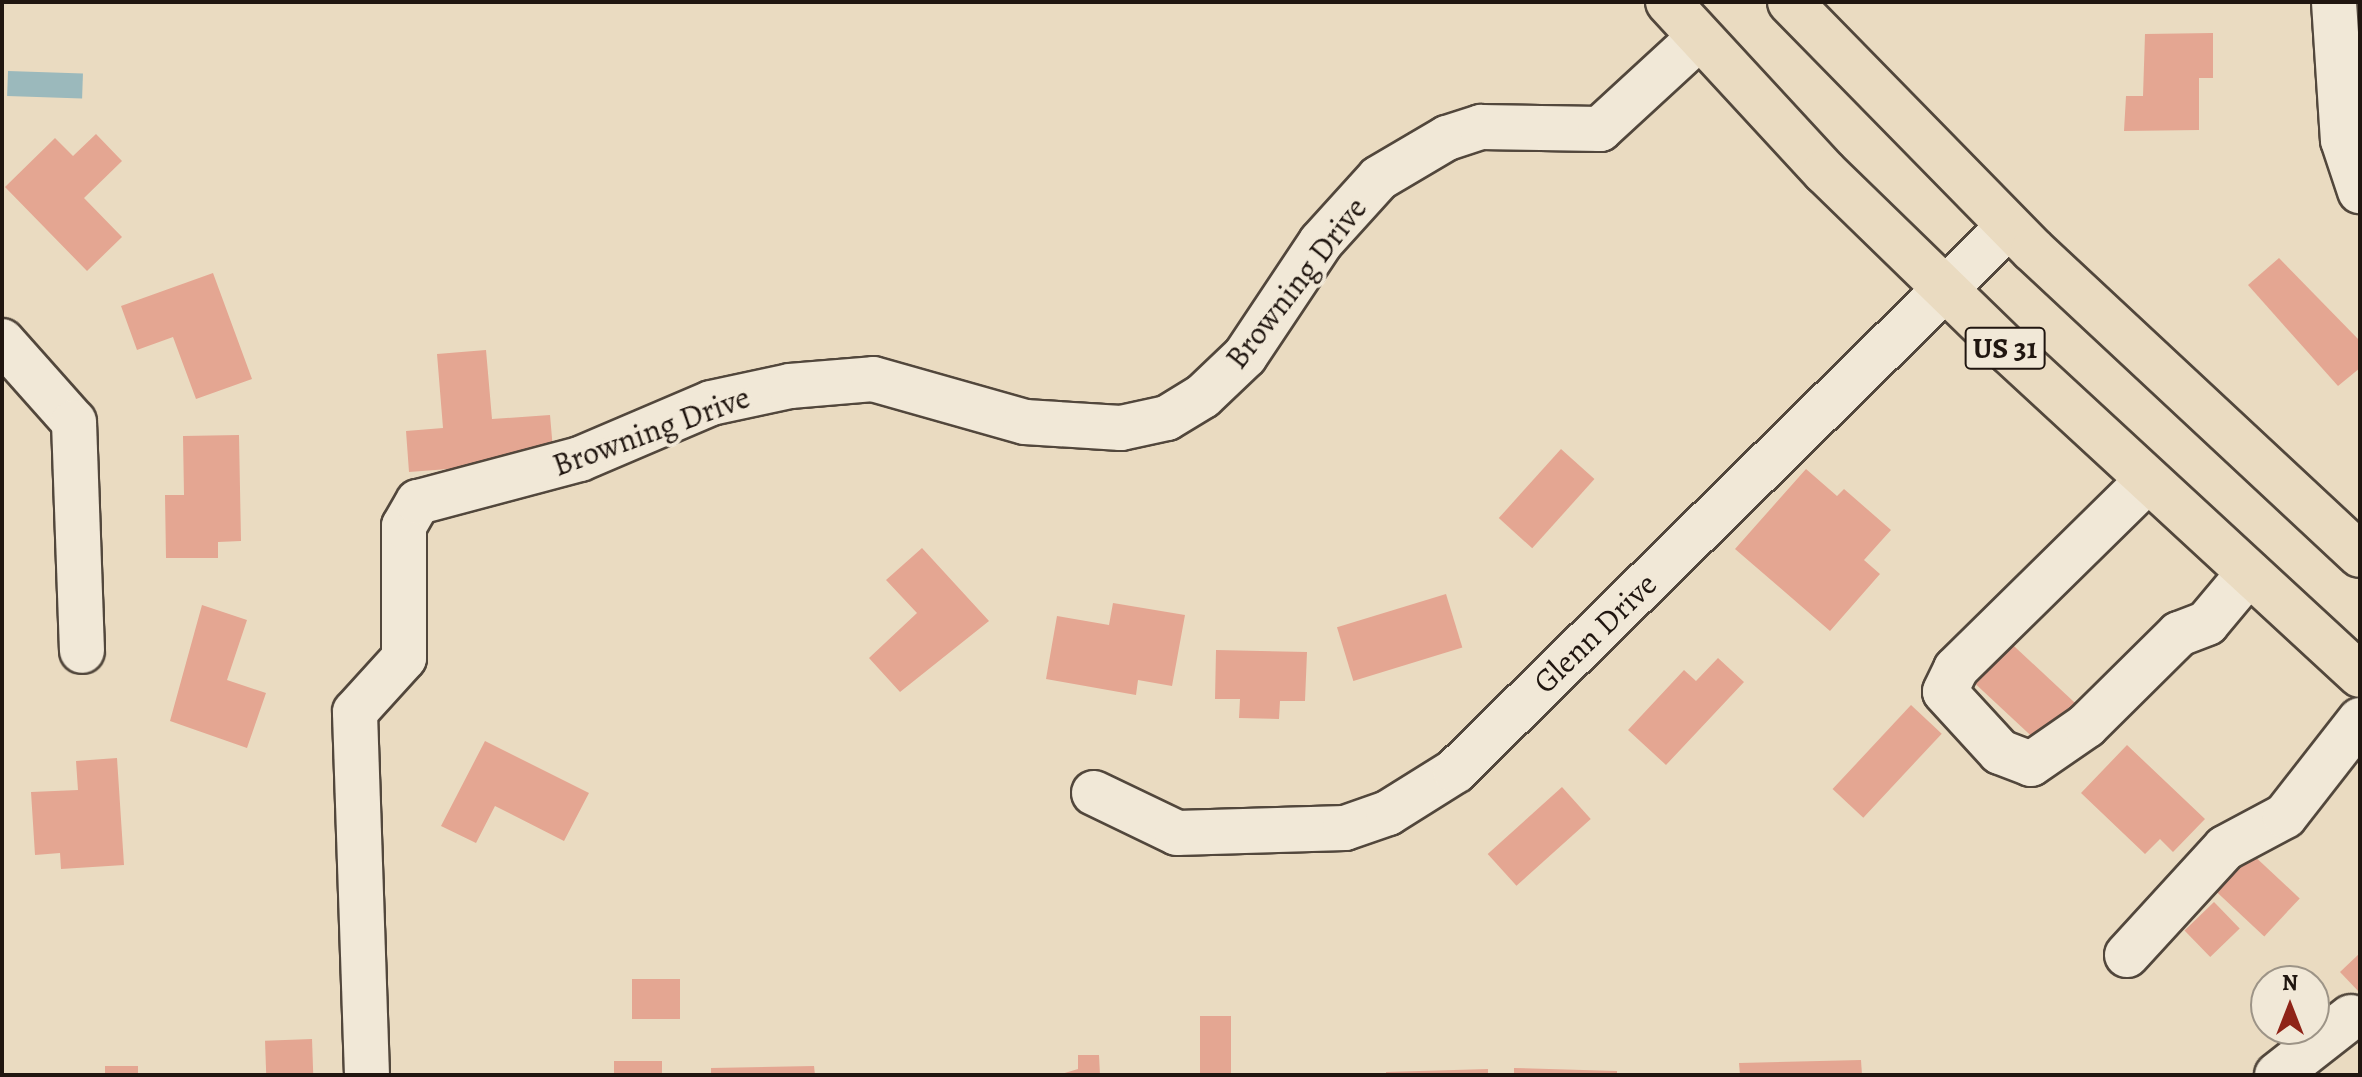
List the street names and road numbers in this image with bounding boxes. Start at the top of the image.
street label: Browning Drive [1217,190,1375,376]
road number: US 31 [1963,322,2047,374]
street label: Browning Drive [547,378,755,484]
street label: Glenn Drive [1525,565,1665,701]

